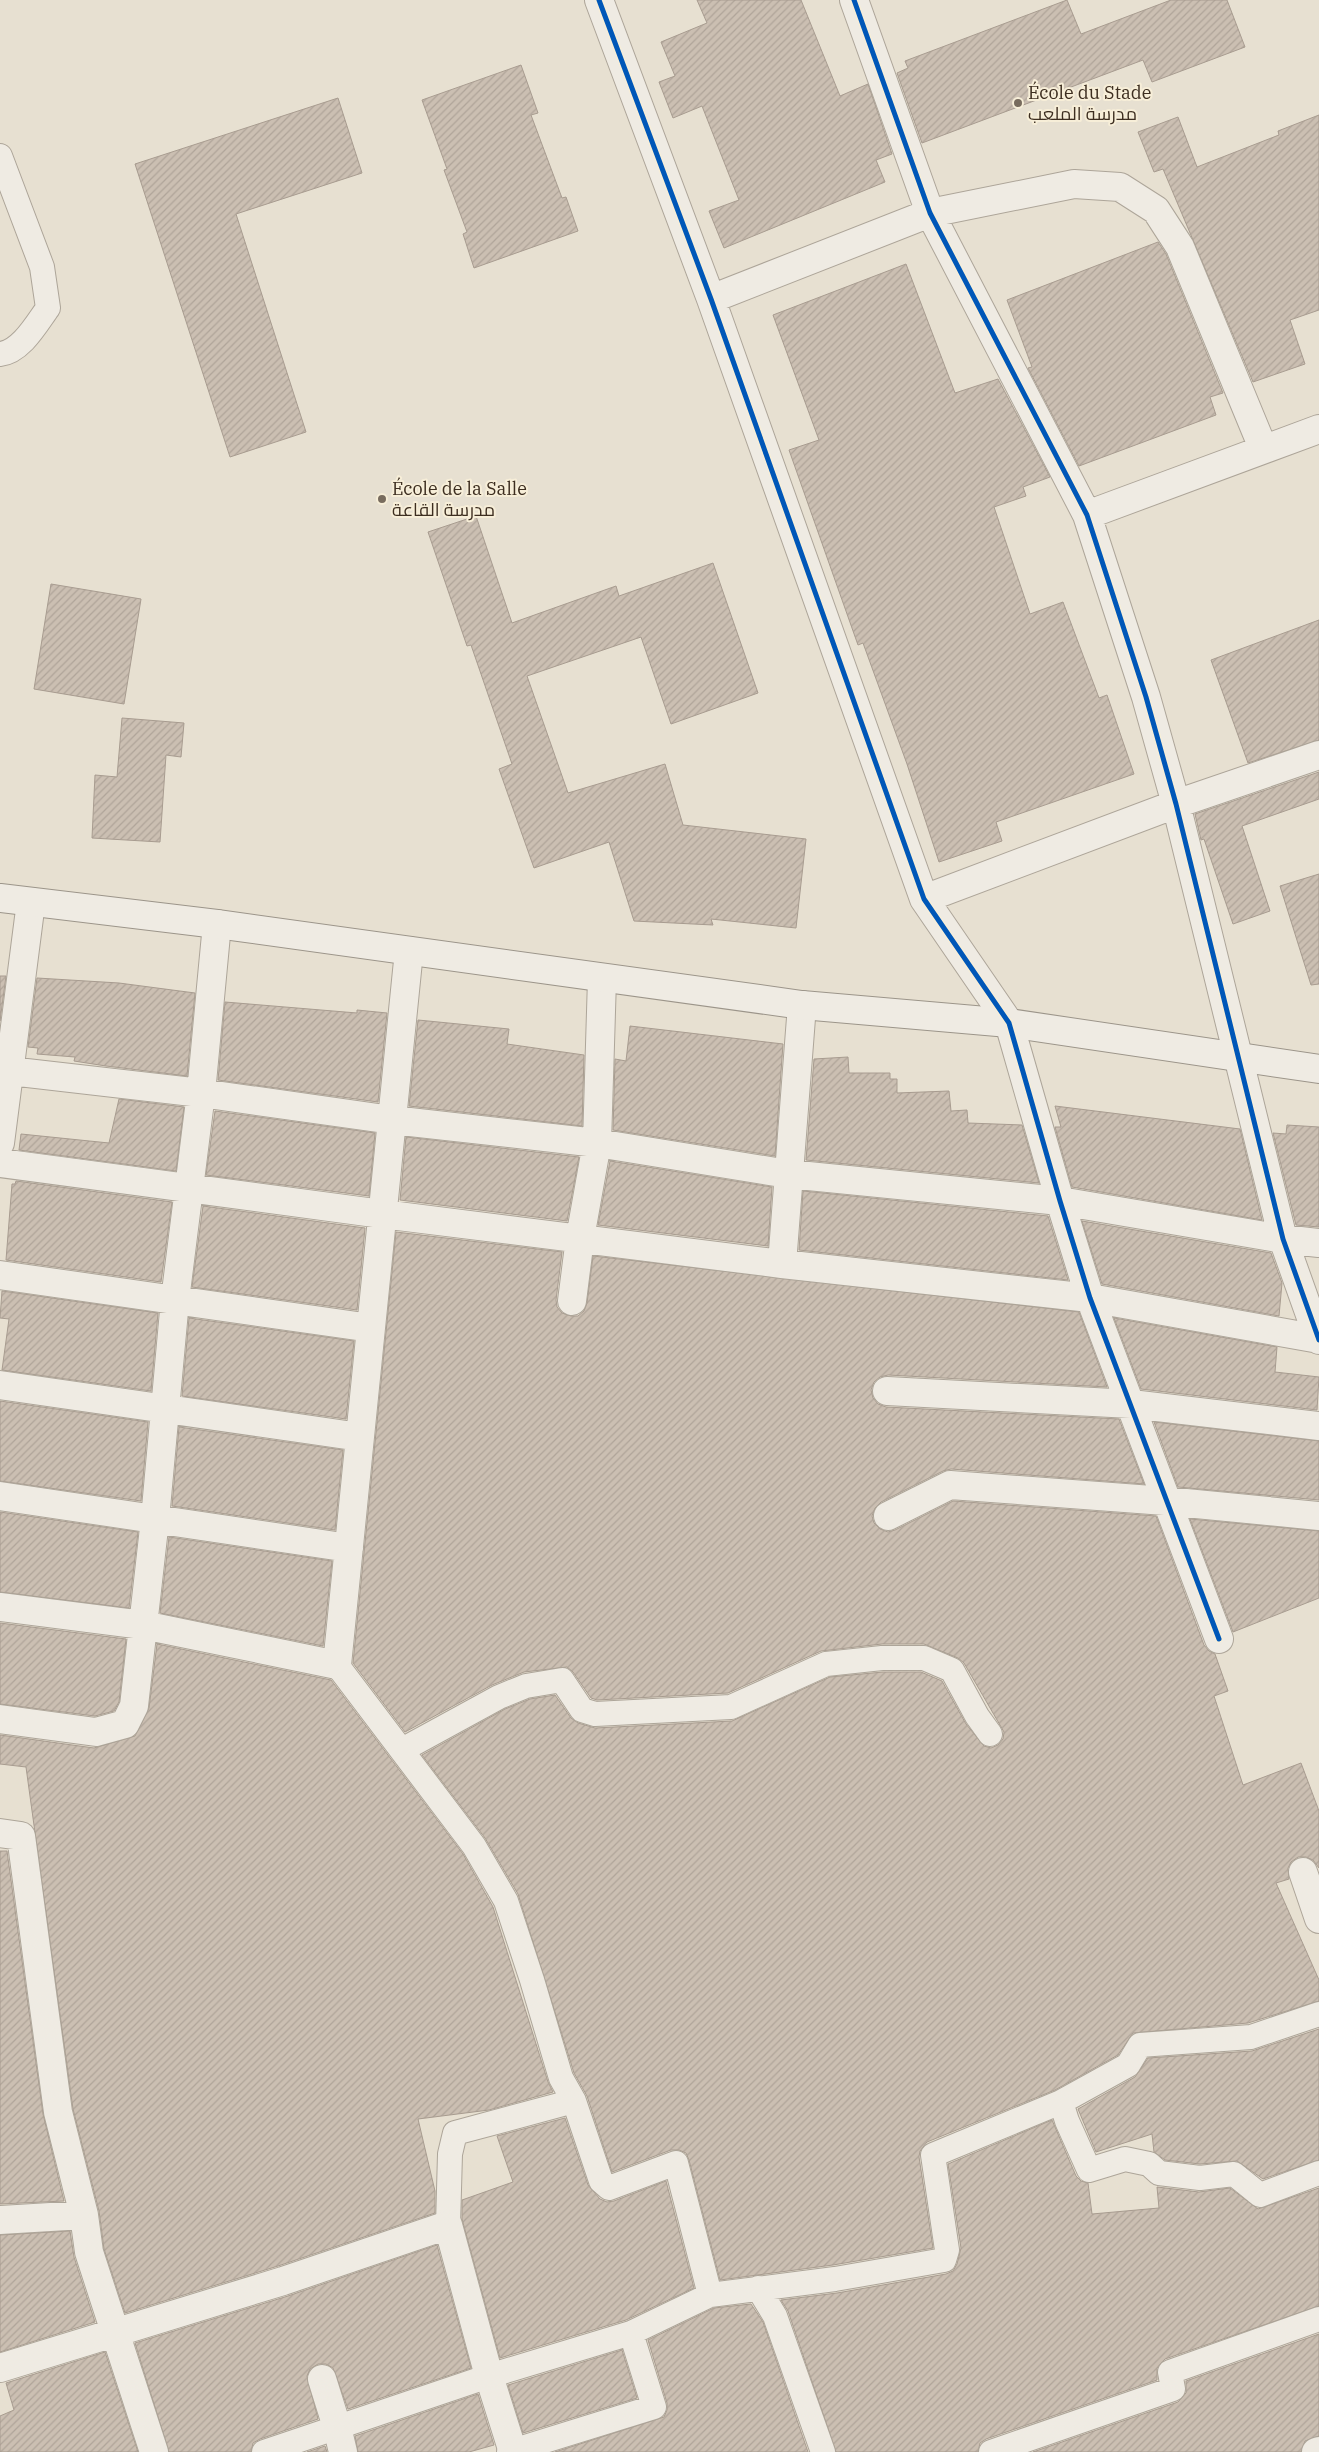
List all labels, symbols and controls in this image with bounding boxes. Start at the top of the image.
place label: École du Stade مدرسة الملعب [1028,81,1151,125]
marker: École du Stade مدرسة الملعب [1012,97,1024,109]
place label: École de la Salle مدرسة القاعة [392,477,527,521]
marker: École de la Salle مدرسة القاعة [376,493,388,505]

